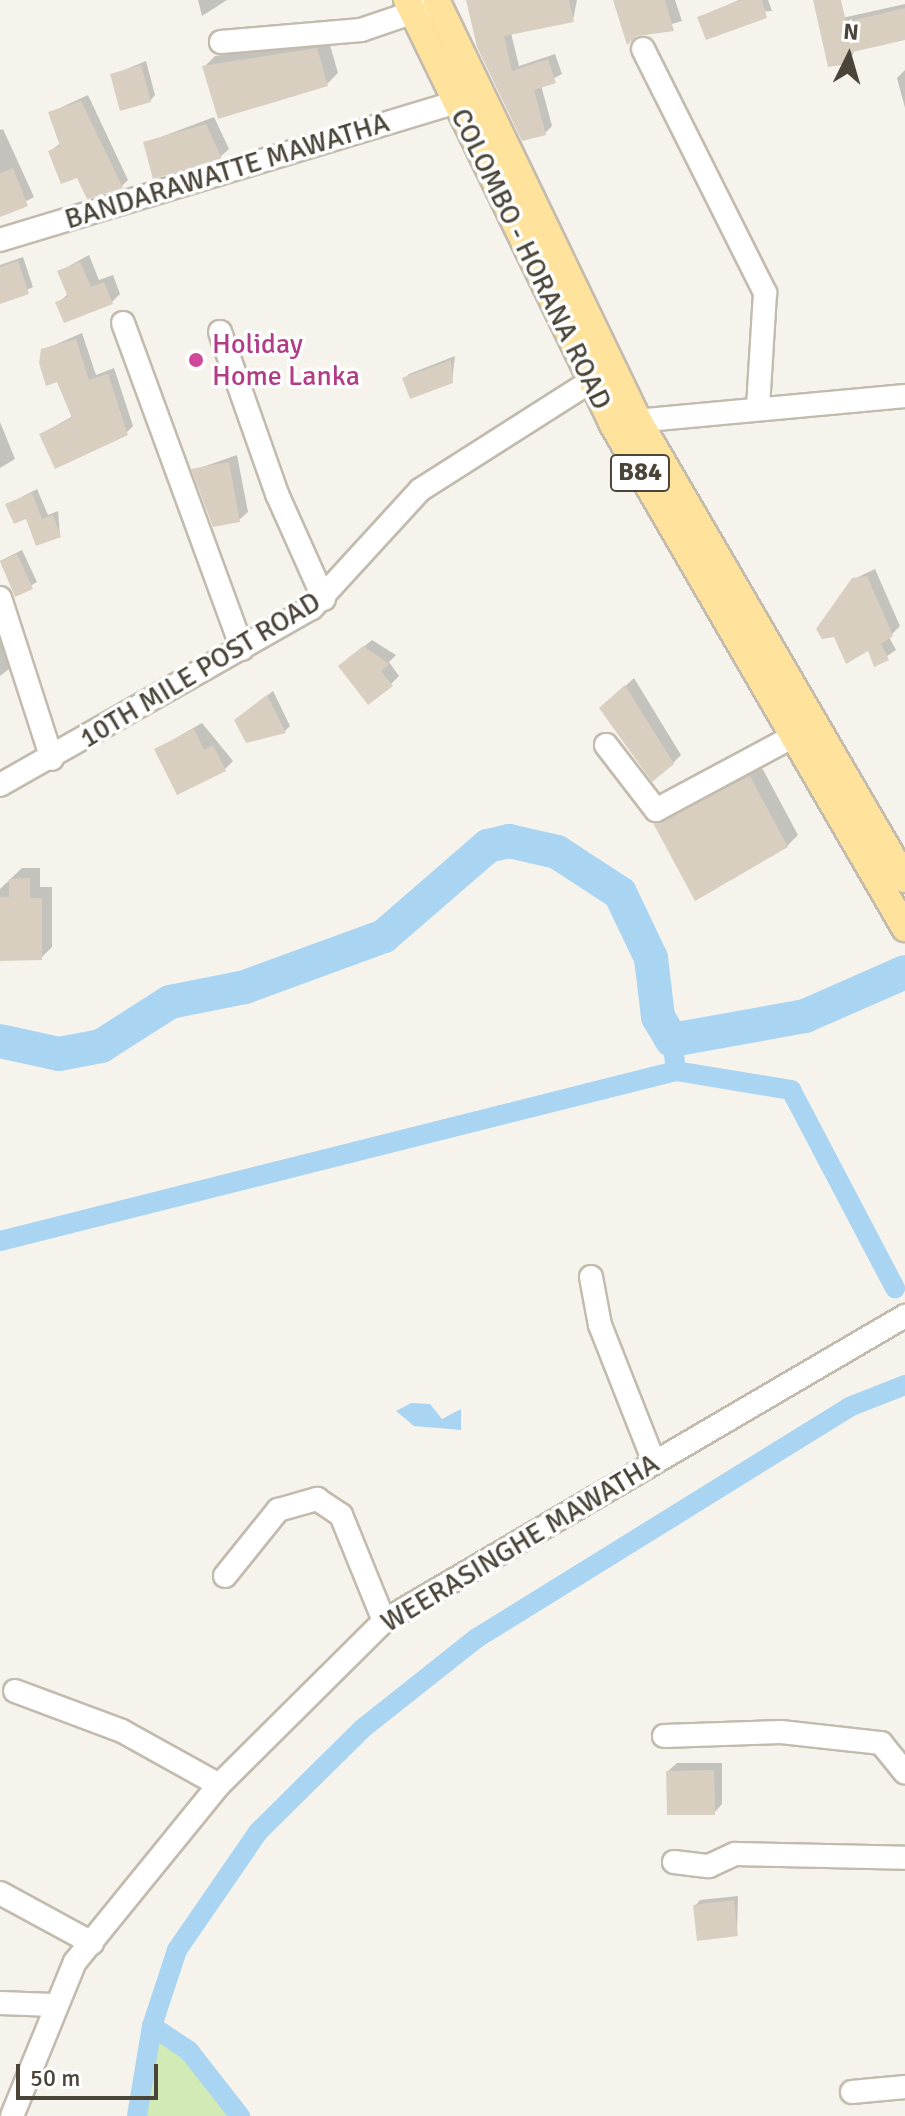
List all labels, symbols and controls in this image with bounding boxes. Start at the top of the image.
north arrow [809,16,889,96]
text: N [842,17,860,46]
street label: COLOMBO - HORANA ROAD [443,103,619,415]
street label: BANDARAWATTE MAWATHA [61,106,393,236]
place label: Holiday Home Lanka [212,327,360,393]
marker: Holiday Home Lanka [187,351,205,369]
road number: B84 [608,451,672,495]
street label: 10TH MILE POST ROAD [73,585,327,755]
street label: WEERASINGHE MAWATHA [375,1447,665,1639]
scale bar [20,2048,162,2098]
text: 50 m [30,2063,80,2093]

